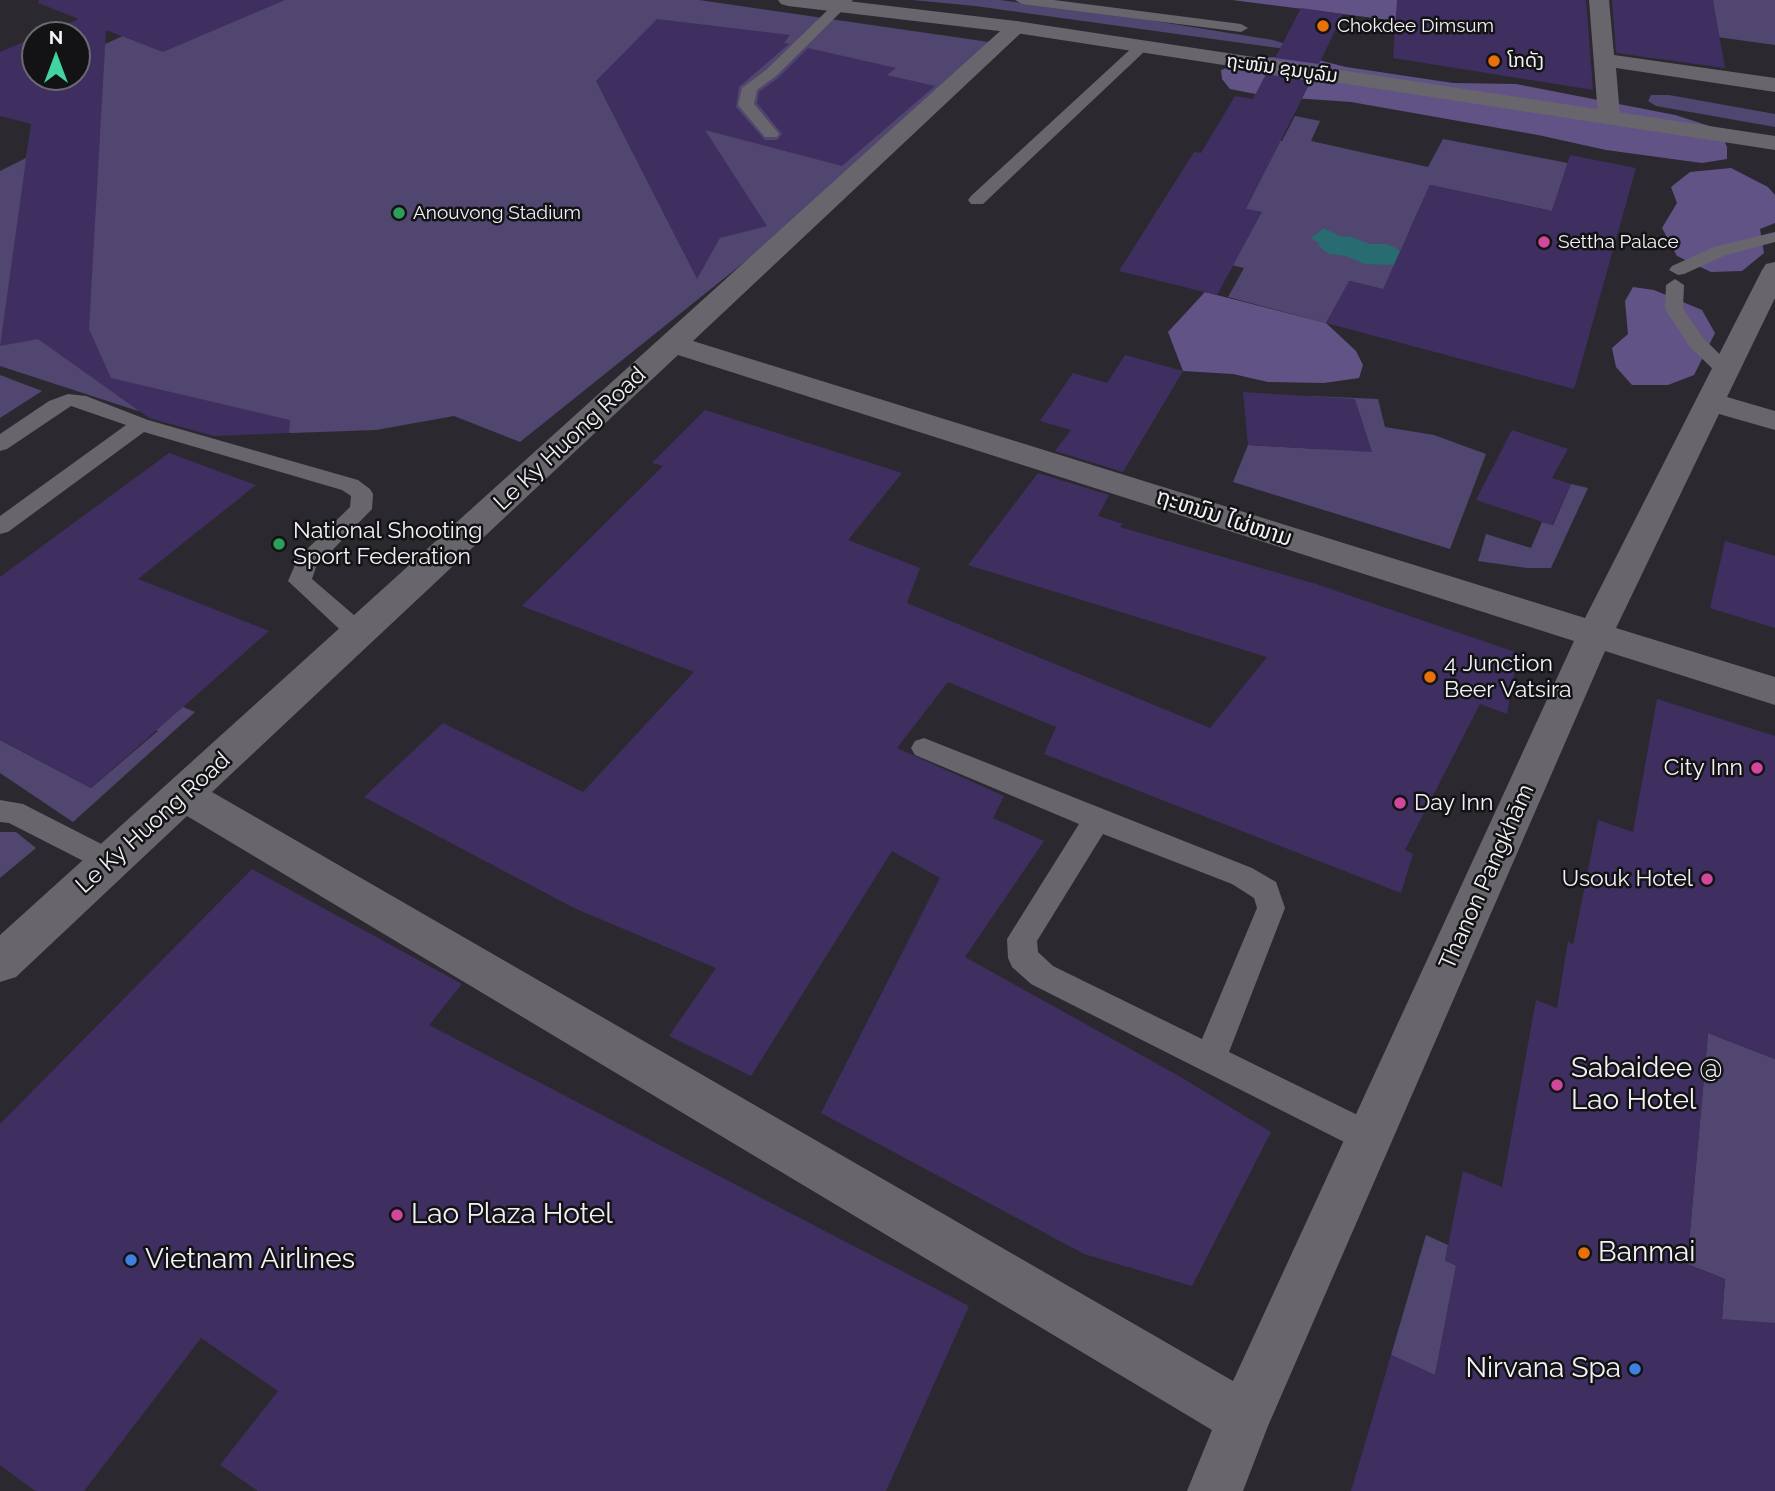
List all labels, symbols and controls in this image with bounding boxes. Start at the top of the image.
place label: Chokdee Dimsum [1337,15,1494,37]
marker: Chokdee Dimsum [1315,18,1331,34]
north arrow [21,21,91,91]
text: N [49,26,63,48]
street label: ຖະໜົນ ຂຸນບູລົມ [1225,50,1339,88]
place label: ໂກດັງ [1508,50,1544,72]
marker: ໂກດັງ [1486,53,1502,69]
place label: Anouvong Stadium [413,202,581,224]
marker: Anouvong Stadium [391,205,407,221]
place label: Settha Palace [1558,231,1679,253]
marker: Settha Palace [1536,234,1552,250]
street label: Le Ky Huong Road [488,361,652,517]
street label: ຖະຫນົນ ໄຜ່ໜາມ [1152,483,1296,553]
place label: National Shooting Sport Federation [293,517,482,571]
marker: National Shooting Sport Federation [271,536,287,552]
place label: 4 Junction Beer Vatsira [1444,650,1572,704]
marker: 4 Junction Beer Vatsira [1422,669,1438,685]
street label: Le Ky Huong Road [70,747,236,899]
place label: City Inn [1664,754,1743,782]
marker: City Inn [1749,760,1765,776]
street label: Thanon Pangkhām [1434,780,1540,974]
place label: Day Inn [1414,789,1493,817]
marker: Day Inn [1392,795,1408,811]
place label: Usouk Hotel [1562,865,1693,893]
marker: Usouk Hotel [1699,871,1715,887]
place label: Sabaidee @ Lao Hotel [1571,1052,1723,1118]
marker: Sabaidee @ Lao Hotel [1549,1077,1565,1093]
place label: Lao Plaza Hotel [411,1198,613,1232]
marker: Lao Plaza Hotel [389,1207,405,1223]
place label: Banmai [1598,1236,1695,1270]
place label: Vietnam Airlines [145,1243,355,1277]
marker: Banmai [1576,1245,1592,1261]
marker: Vietnam Airlines [123,1252,139,1268]
place label: Nirvana Spa [1465,1352,1621,1386]
marker: Nirvana Spa [1627,1361,1643,1377]

